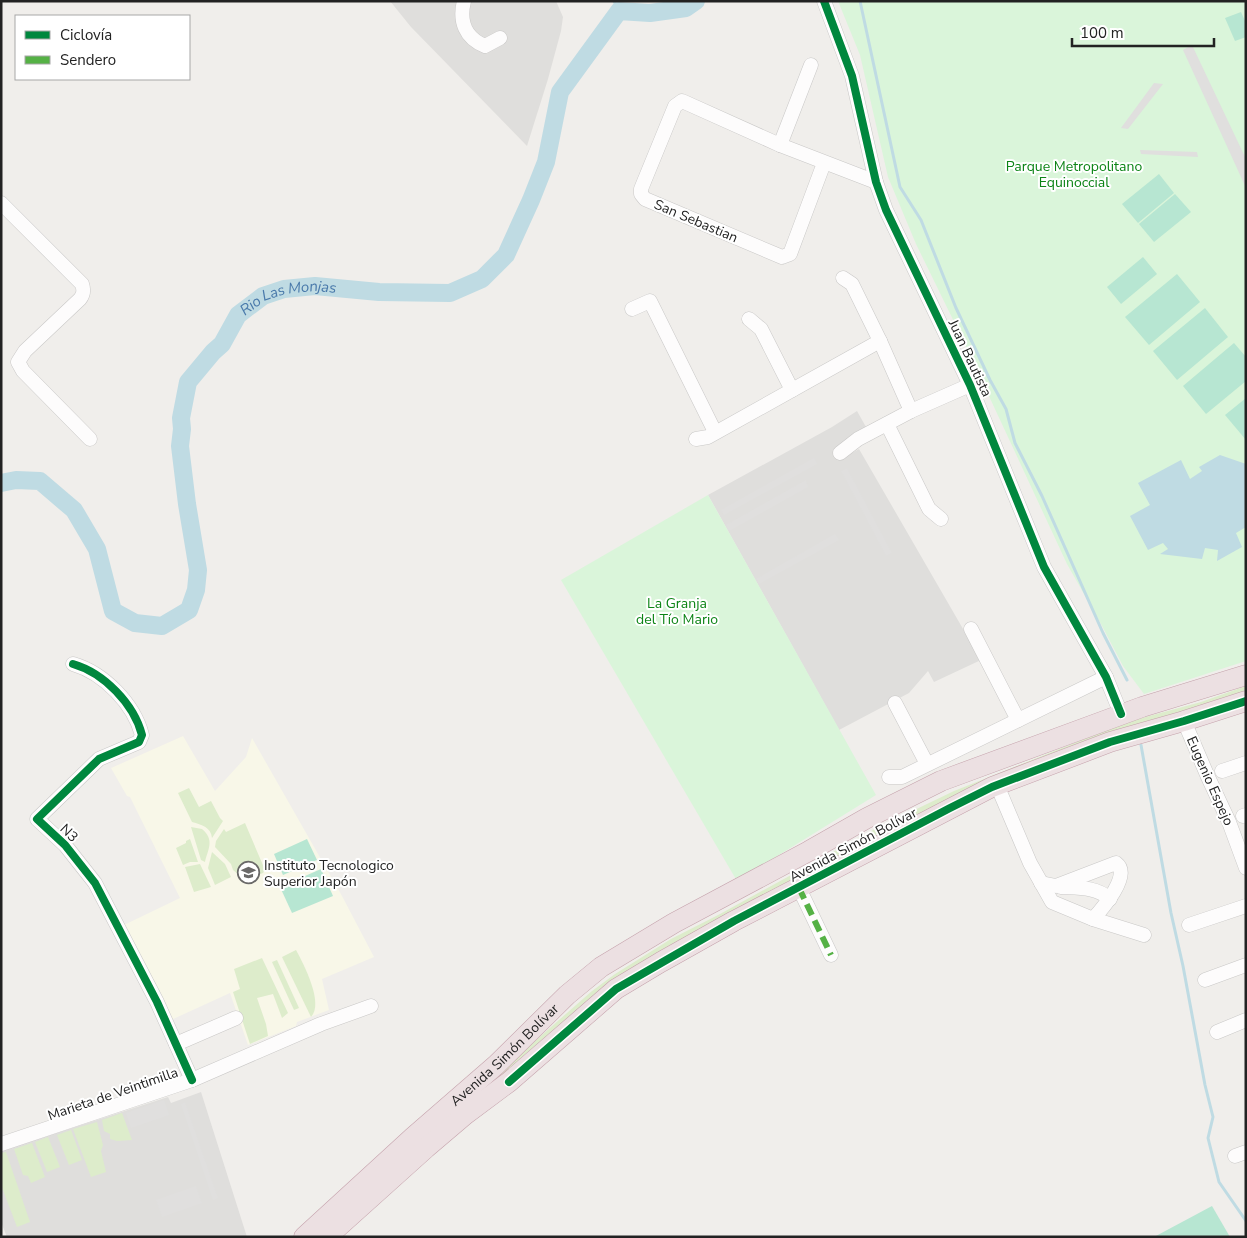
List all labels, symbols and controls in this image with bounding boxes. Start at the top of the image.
legend [15,15,190,80]
scale bar [1072,15,1214,47]
text: 100 m [1080,23,1124,43]
text: Ciclovía [60,25,112,45]
text: Sendero [60,50,116,70]
park label: Parque Metropolitano Equinoccial [1006,157,1142,192]
street label: San Sebastian [651,195,741,247]
water label: Rio Las Monjas [236,276,337,320]
street label: Juan Bautista [943,315,996,400]
park label: La Granja del Tío Mario [636,594,718,629]
street label: Eugenio Espejo [1182,733,1238,829]
street label: Avenida Simón Bolívar [786,803,920,887]
street label: N3 [56,820,82,846]
place label: Instituto Tecnologico Superior Japón [264,856,394,891]
school or university icon: Instituto Tecnologico Superior Japón [236,861,260,885]
street label: Avenida Simón Bolívar [446,999,563,1110]
street label: Marieta de Veintimilla [45,1063,181,1125]

